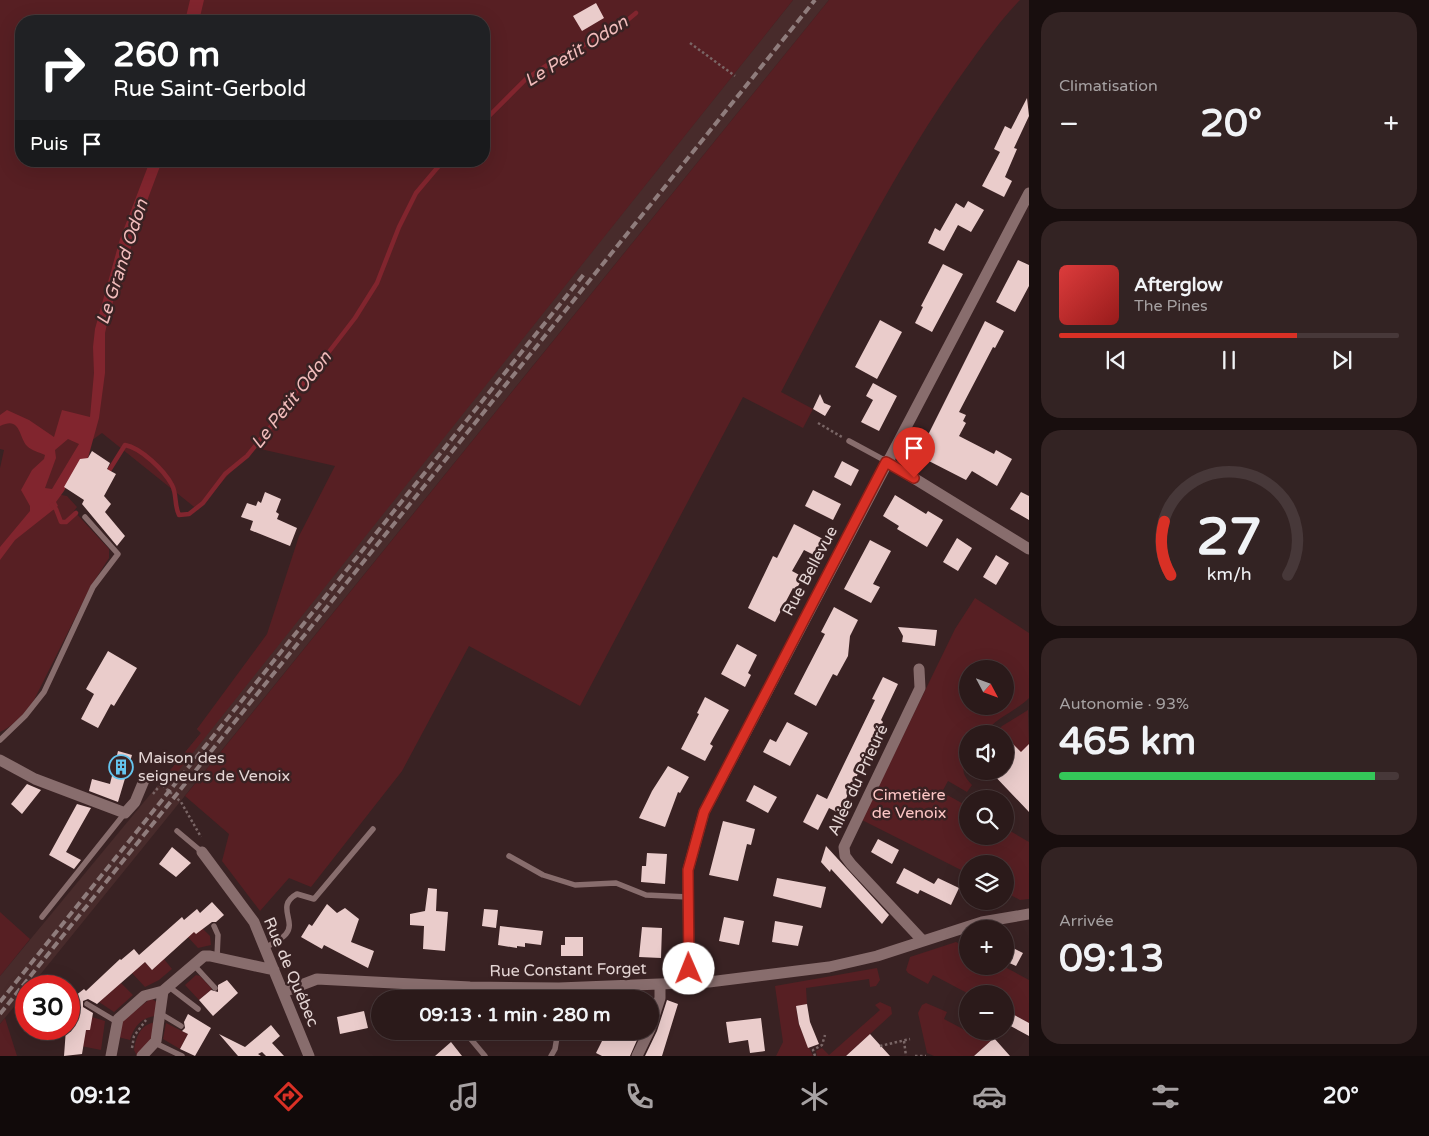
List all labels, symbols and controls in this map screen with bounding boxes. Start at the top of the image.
water label: Le Petit Odon [520,10,633,92]
text: 260 m [113,34,220,76]
icon: right [30,35,95,100]
text: Rue Saint-Gerbold [113,76,306,102]
text: Climatisation [1059,76,1158,96]
text: 20° [1200,101,1262,147]
text: − [1059,107,1079,141]
text: + [1383,107,1399,141]
icon: arrive [78,130,106,158]
text: Puis [30,133,68,155]
water label: Le Grand Odon [91,196,153,327]
text: Afterglow [1134,274,1223,296]
text: The Pines [1134,296,1208,316]
water label: Le Petit Odon [246,346,337,453]
icon: previous [1102,346,1130,374]
icon: pause [1215,346,1243,374]
icon: next [1328,346,1356,374]
pin [893,427,935,478]
icon: arrive [900,434,928,462]
text: 27 [1196,506,1262,569]
street label: Rue Bellevue [778,523,842,619]
text: km/h [1207,564,1251,585]
north arrow [959,660,1014,715]
map controls [959,660,1014,1040]
text: Autonomie · 93% [1059,694,1189,714]
text: 465 km [1059,719,1196,765]
street label: Allée du Prieuré [823,721,893,839]
button: sound [959,725,1014,780]
place label: Maison des seigneurs de Venoix [138,748,290,786]
building icon: Maison des seigneurs de Venoix [108,754,134,780]
park label: Cimetière de Venoix [872,785,946,823]
button: search [959,790,1014,845]
button: layers [959,855,1014,910]
text: Arrivée [1059,911,1114,931]
street label: Rue de Québec [259,914,323,1030]
button: + [959,920,1014,975]
text: 09:13 [1059,936,1164,982]
position arrow [662,942,714,994]
street label: Rue Constant Forget [489,959,647,981]
speed limit sign: 30 [15,975,80,1040]
button: − [959,985,1014,1040]
text: 09:13 · 1 min · 280 m [419,1004,611,1026]
icon: directions [271,1079,306,1114]
icon: music [447,1079,482,1114]
icon: phone [622,1079,657,1114]
icon: climate [797,1079,832,1114]
icon: car [972,1079,1007,1114]
icon: filters [1148,1079,1183,1114]
text: 09:12 [70,1083,131,1109]
text: 20° [1323,1083,1359,1109]

